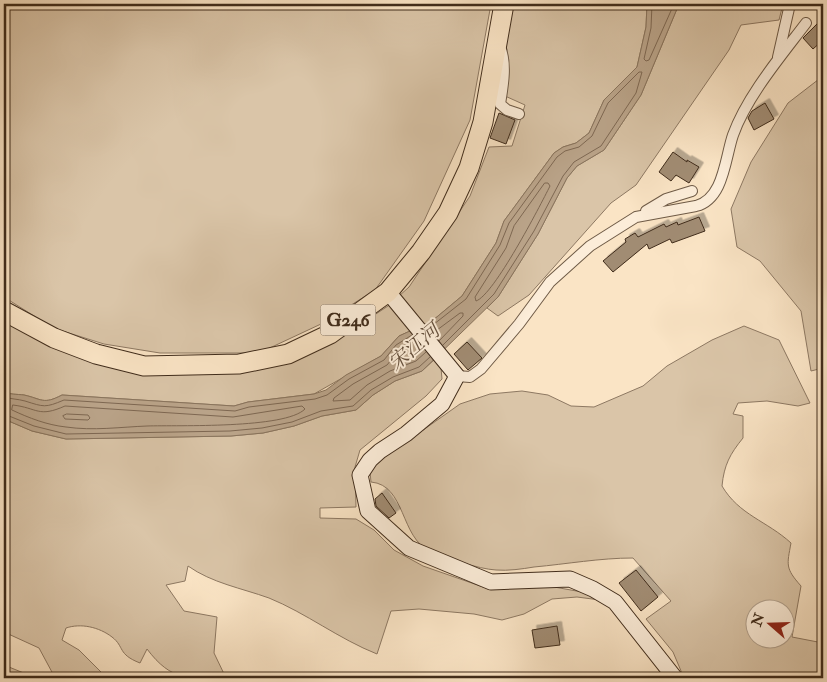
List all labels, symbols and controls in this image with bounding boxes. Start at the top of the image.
road number: G246 [320,304,376,336]
water label: 宋江河 [383,316,447,376]
north arrow [744,600,794,650]
text: N [748,610,769,629]

